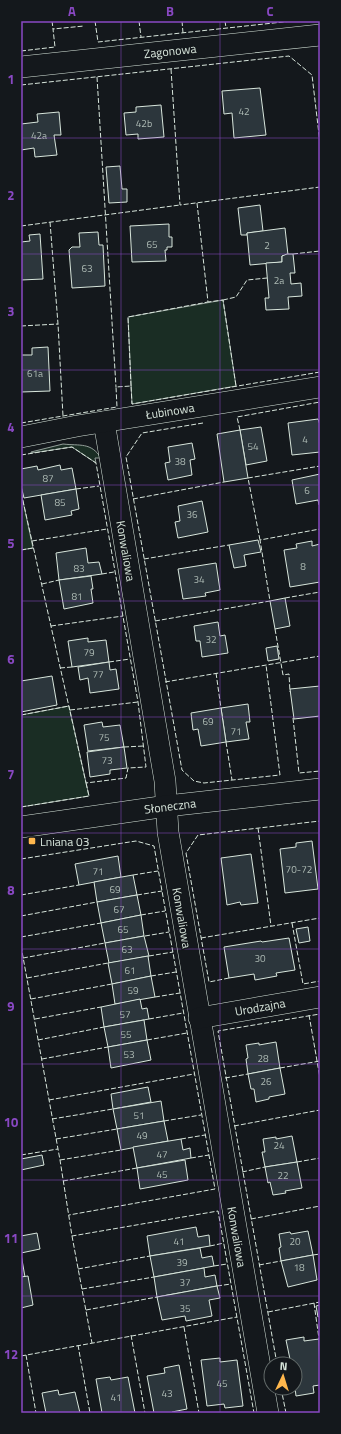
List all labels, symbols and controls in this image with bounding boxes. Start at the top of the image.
text: A [68,1,76,21]
text: B [166,1,174,21]
text: C [266,1,274,21]
street label: Zagonowa [143,39,197,63]
text: 1 [7,69,15,89]
house number: 42 [238,104,250,119]
house number: 42b [136,116,152,131]
house number: 42a [31,128,47,143]
text: 2 [7,185,15,205]
house number: 65 [146,237,158,252]
house number: 2 [264,238,270,253]
house number: 63 [81,261,93,276]
house number: 2a [274,273,284,288]
text: 3 [7,301,15,321]
house number: 61a [27,366,43,381]
street label: Łubinowa [143,398,196,424]
text: 4 [7,417,15,437]
house number: 4 [302,432,308,447]
house number: 54 [247,439,259,454]
house number: 38 [174,454,186,469]
house number: 87 [42,471,54,486]
house number: 6 [304,483,310,498]
house number: 85 [54,495,66,510]
house number: 36 [186,507,198,522]
street label: Konwaliowa [111,519,141,583]
text: 5 [7,533,15,553]
house number: 8 [300,559,306,574]
house number: 83 [73,561,85,576]
house number: 34 [193,572,205,587]
house number: 81 [71,589,83,604]
house number: 32 [205,632,217,647]
house number: 79 [83,645,95,660]
text: 6 [7,649,15,669]
house number: 77 [92,667,104,682]
house number: 69 [202,714,214,729]
house number: 71 [230,724,242,739]
house number: 75 [98,730,110,745]
house number: 73 [101,753,113,768]
text: 7 [7,764,15,784]
street label: Słoneczna [143,793,197,819]
place label: Lniana 03 [40,832,89,851]
marker: Lniana 03 [27,836,37,846]
house number: 70-72 [286,862,312,877]
house number: 71 [92,864,104,879]
text: 8 [7,880,15,900]
house number: 69 [109,882,121,897]
street label: Konwaliowa [167,886,197,950]
house number: 67 [113,902,125,917]
house number: 65 [117,922,129,937]
house number: 63 [121,942,133,957]
house number: 30 [254,951,266,966]
house number: 61 [124,963,136,978]
house number: 59 [127,983,139,998]
street label: Urodzajna [233,993,287,1021]
text: 9 [7,996,15,1016]
house number: 57 [119,1007,131,1022]
house number: 55 [120,1027,132,1042]
house number: 53 [123,1047,135,1062]
house number: 28 [257,1051,269,1066]
house number: 26 [260,1074,272,1089]
house number: 51 [133,1108,145,1123]
text: 10 [4,1112,18,1132]
house number: 49 [136,1128,148,1143]
house number: 24 [273,1138,285,1153]
house number: 47 [156,1147,168,1162]
house number: 45 [156,1167,168,1182]
house number: 22 [277,1168,289,1183]
street label: Konwaliowa [222,1205,252,1269]
text: 11 [4,1228,18,1248]
house number: 41 [173,1234,185,1249]
house number: 20 [289,1234,301,1249]
house number: 39 [176,1255,188,1270]
house number: 18 [293,1260,305,1275]
house number: 37 [179,1275,191,1290]
house number: 35 [179,1301,191,1316]
text: 12 [4,1344,18,1364]
north arrow [263,1356,303,1396]
text: N [279,1358,288,1374]
house number: 45 [216,1376,228,1391]
house number: 43 [161,1386,173,1401]
house number: 41 [110,1390,122,1405]

